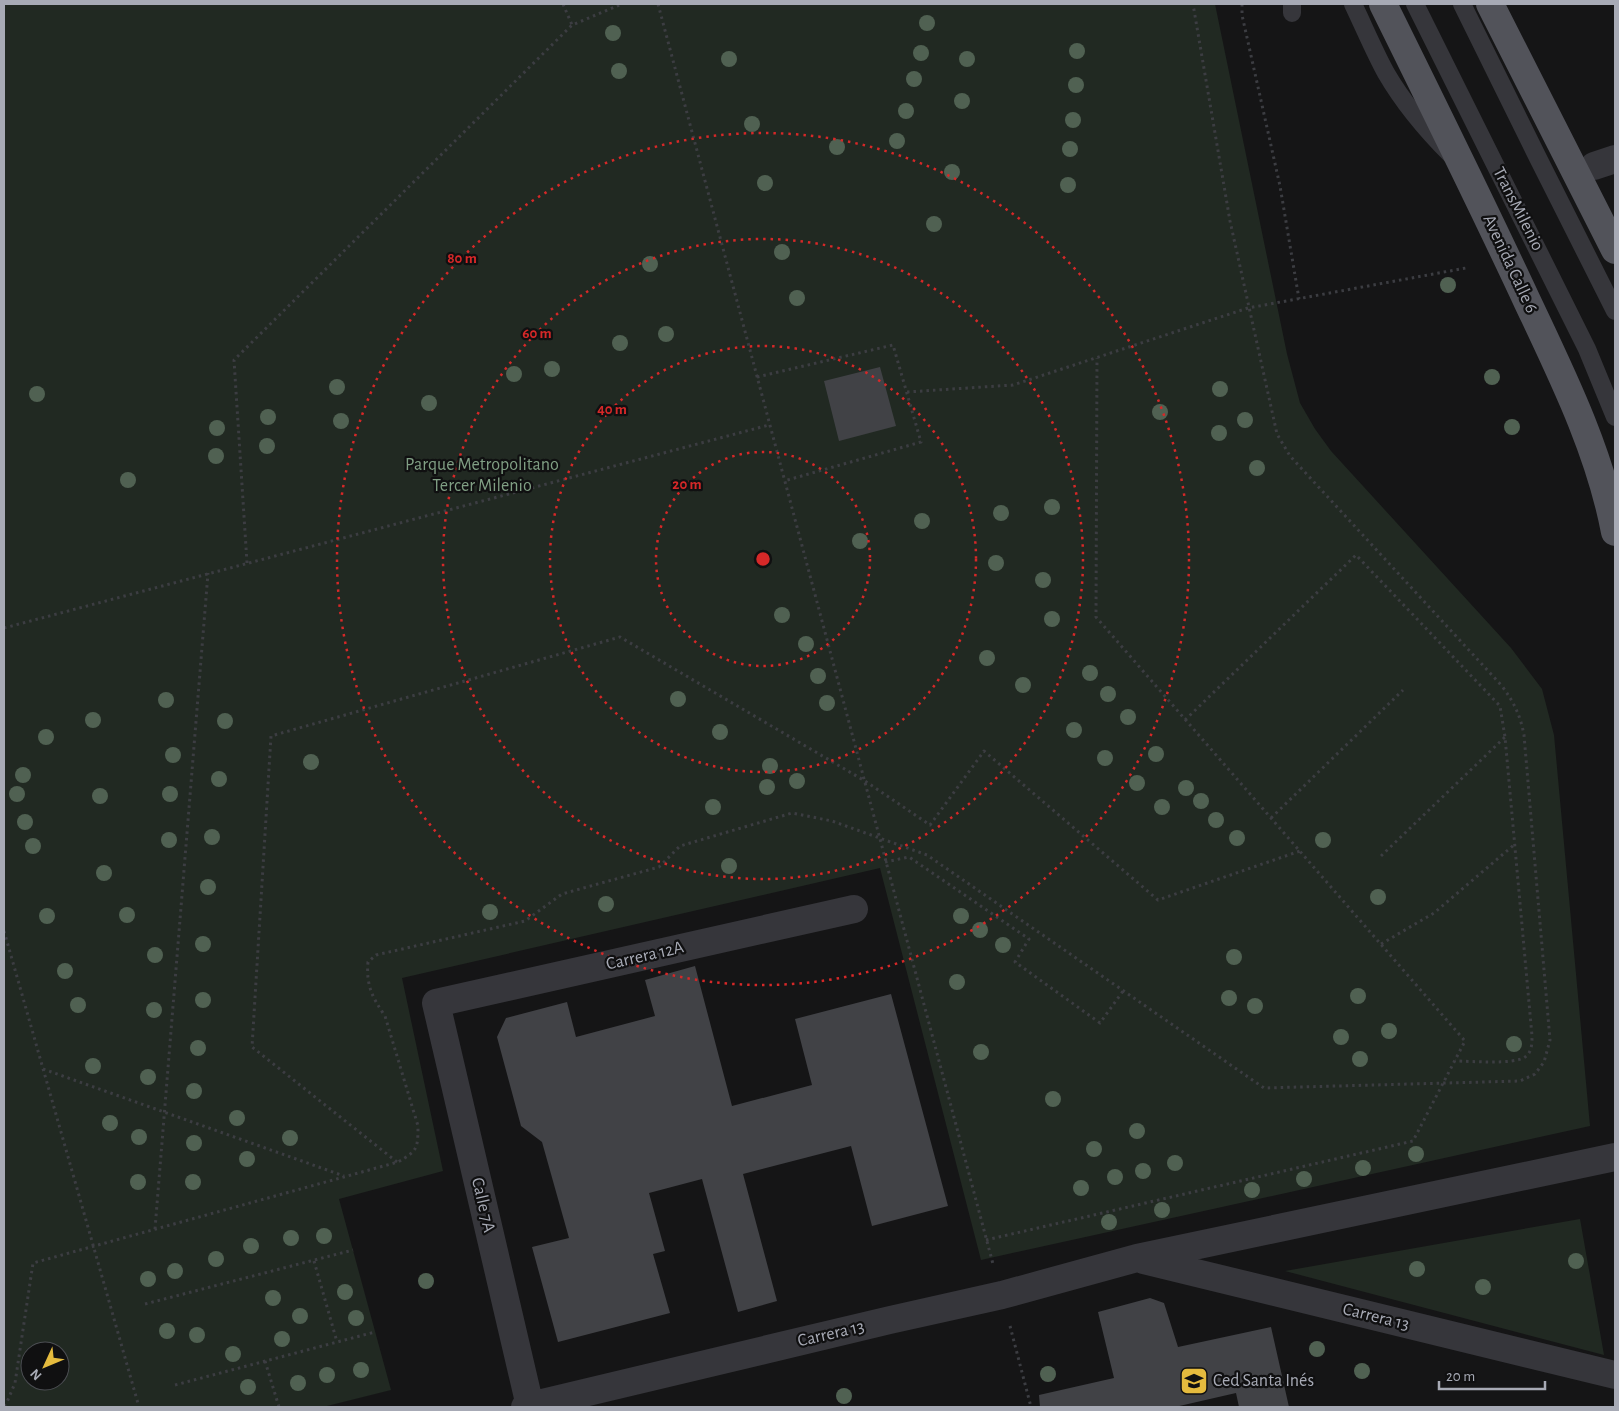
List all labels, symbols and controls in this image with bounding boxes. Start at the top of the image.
street label: TransMilenio [1489,164,1547,254]
street label: Avenida Calle 6 [1479,212,1541,316]
text: 80 m [447,251,477,266]
text: 60 m [522,326,552,341]
text: 40 m [597,402,627,417]
park label: Parque Metropolitano Tercer Milenio [405,456,559,495]
text: 20 m [672,477,702,492]
centre of rings [754,550,772,568]
street label: Carrera 12A [604,938,686,974]
street label: Calle 7A [468,1176,498,1235]
street label: Carrera 13 [1341,1300,1411,1334]
street label: Carrera 13 [796,1318,866,1350]
north arrow [20,1341,70,1391]
scale bar [1439,1358,1545,1390]
text: N [28,1366,45,1383]
school or university icon: Ced Santa Inés [1179,1366,1209,1396]
text: 20 m [1446,1369,1475,1384]
place label: Ced Santa Inés [1213,1372,1314,1390]

